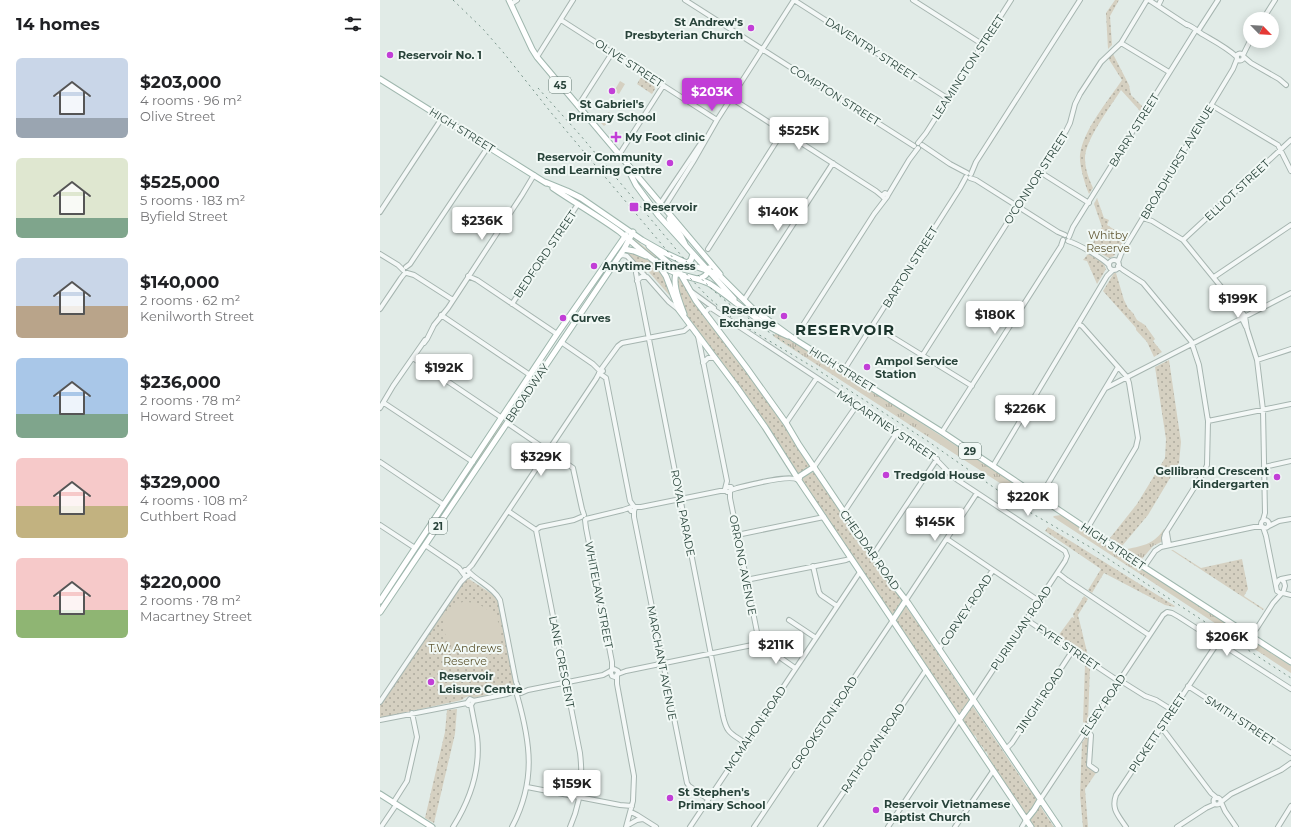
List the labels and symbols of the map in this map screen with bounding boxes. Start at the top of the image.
street label: LEAMINGTON STREET [929,11,1008,122]
north arrow [1243,12,1279,48]
street label: DAVENTRY STREET [823,14,920,84]
place label: St Andrew's Presbyterian Church [625,15,743,42]
marker: St Andrew's Presbyterian Church [746,23,756,33]
street label: OLIVE STREET [592,36,666,91]
place label: Reservoir No. 1 [398,48,482,62]
marker: Reservoir No. 1 [385,50,395,60]
street label: COMPTON STREET [787,62,883,129]
road number: 45 [549,77,571,93]
pin: $203K [684,78,740,112]
marker: St Gabriel's Primary School [607,86,617,96]
street label: BARRY STREET [1106,90,1162,169]
place label: St Gabriel's Primary School [568,97,656,124]
street label: BROADHURST AVENUE [1137,102,1217,222]
street label: HIGH STREET [427,104,498,156]
pin: $525K [771,117,827,151]
street label: O'CONNOR STREET [1001,128,1072,227]
place label: My Foot clinic [625,130,705,144]
marker: My Foot clinic [610,131,622,143]
place label: Reservoir Community and Learning Centre [537,150,662,177]
street label: ELLIOT STREET [1202,156,1273,224]
marker: Reservoir Community and Learning Centre [665,158,675,168]
pin: $140K [750,198,806,232]
place label: Reservoir [643,200,698,214]
marker: Reservoir [628,201,640,213]
pin: $236K [454,207,510,241]
street label: BEDFORD STREET [510,207,580,300]
street label: BARTON STREET [879,223,941,310]
park label: Whitby Reserve [1086,228,1130,255]
place label: Anytime Fitness [601,259,696,273]
marker: Anytime Fitness [589,261,599,271]
pin: $199K [1210,285,1266,319]
pin: $180K [967,301,1023,335]
place label: Reservoir Exchange [719,303,776,330]
place label: Curves [571,311,611,325]
marker: Reservoir Exchange [779,311,789,321]
marker: Curves [558,313,568,323]
district label: RESERVOIR [795,320,895,339]
street label: HIGH STREET [807,343,878,395]
pin: $192K [416,354,472,388]
place label: Ampol Service Station [874,354,958,381]
street label: BROADWAY [502,361,552,425]
marker: Ampol Service Station [862,362,872,372]
street label: MACARTNEY STREET [834,387,939,464]
pin: $226K [997,395,1053,429]
pin: $329K [513,443,569,477]
road number: 29 [959,443,981,459]
place label: Gellibrand Crescent Kindergarten [1155,464,1269,491]
street label: ROYAL PARADE [668,468,698,558]
place label: Tredgold House [894,468,985,482]
marker: Tredgold House [881,470,891,480]
marker: Gellibrand Crescent Kindergarten [1272,472,1282,482]
pin: $220K [1000,483,1056,517]
street label: CHEDDAR ROAD [837,507,903,593]
pin: $145K [907,508,963,542]
street label: ORRONG AVENUE [726,514,760,616]
road number: 21 [429,518,447,534]
street label: HIGH STREET [1078,519,1148,573]
street label: WHITELAW STREET [582,540,616,651]
street label: CORVEY ROAD [937,572,995,648]
street label: PURINUAN ROAD [987,583,1055,673]
street label: MARCHANT AVENUE [644,604,680,722]
street label: LANE CRESCENT [546,615,578,710]
street label: FYFE STREET [1034,621,1103,674]
pin: $206K [1199,623,1255,657]
pin: $211K [748,631,804,665]
park label: T.W. Andrews Reserve [428,641,502,668]
street label: JINGHI ROAD [1013,665,1067,736]
place label: Reservoir Leisure Centre [439,669,523,696]
street label: ELSEY ROAD [1077,671,1129,739]
street label: CROOKSTON ROAD [787,674,861,772]
marker: Reservoir Leisure Centre [426,677,436,687]
street label: MCMAHON ROAD [721,683,789,775]
street label: PICKETT STREET [1126,691,1189,775]
street label: SMITH STREET [1202,692,1278,748]
street label: RATHCOWN ROAD [838,701,908,795]
pin: $159K [544,770,600,804]
place label: St Stephen's Primary School [678,785,766,812]
marker: St Stephen's Primary School [665,793,675,803]
place label: Reservoir Vietnamese Baptist Church [884,797,1010,824]
marker: Reservoir Vietnamese Baptist Church [871,805,881,815]

